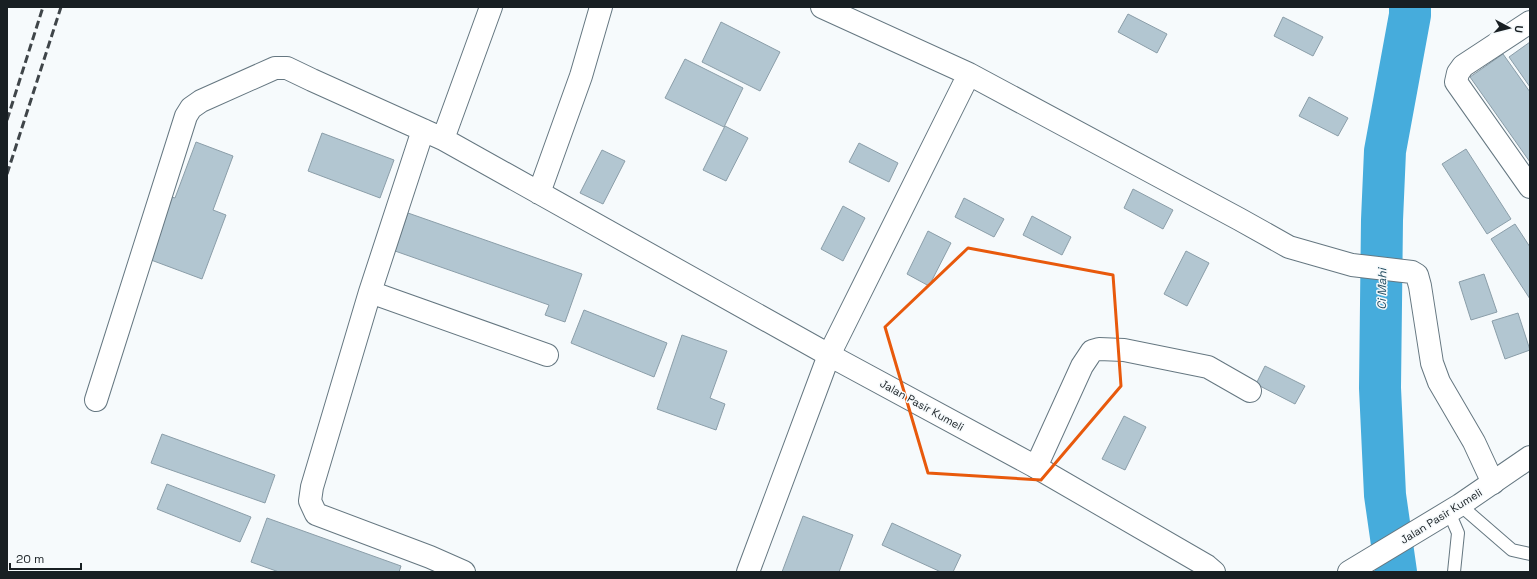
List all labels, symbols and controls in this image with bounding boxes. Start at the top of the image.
north arrow [1489,8,1529,48]
text: U [1512,25,1526,34]
water label: Ci Mahi [1374,266,1390,310]
street label: Jalan Pasir Kumeli [877,376,967,434]
street label: Jalan Pasir Kumeli [1397,485,1485,547]
scale bar [10,545,81,571]
text: 20 m [16,551,44,567]

